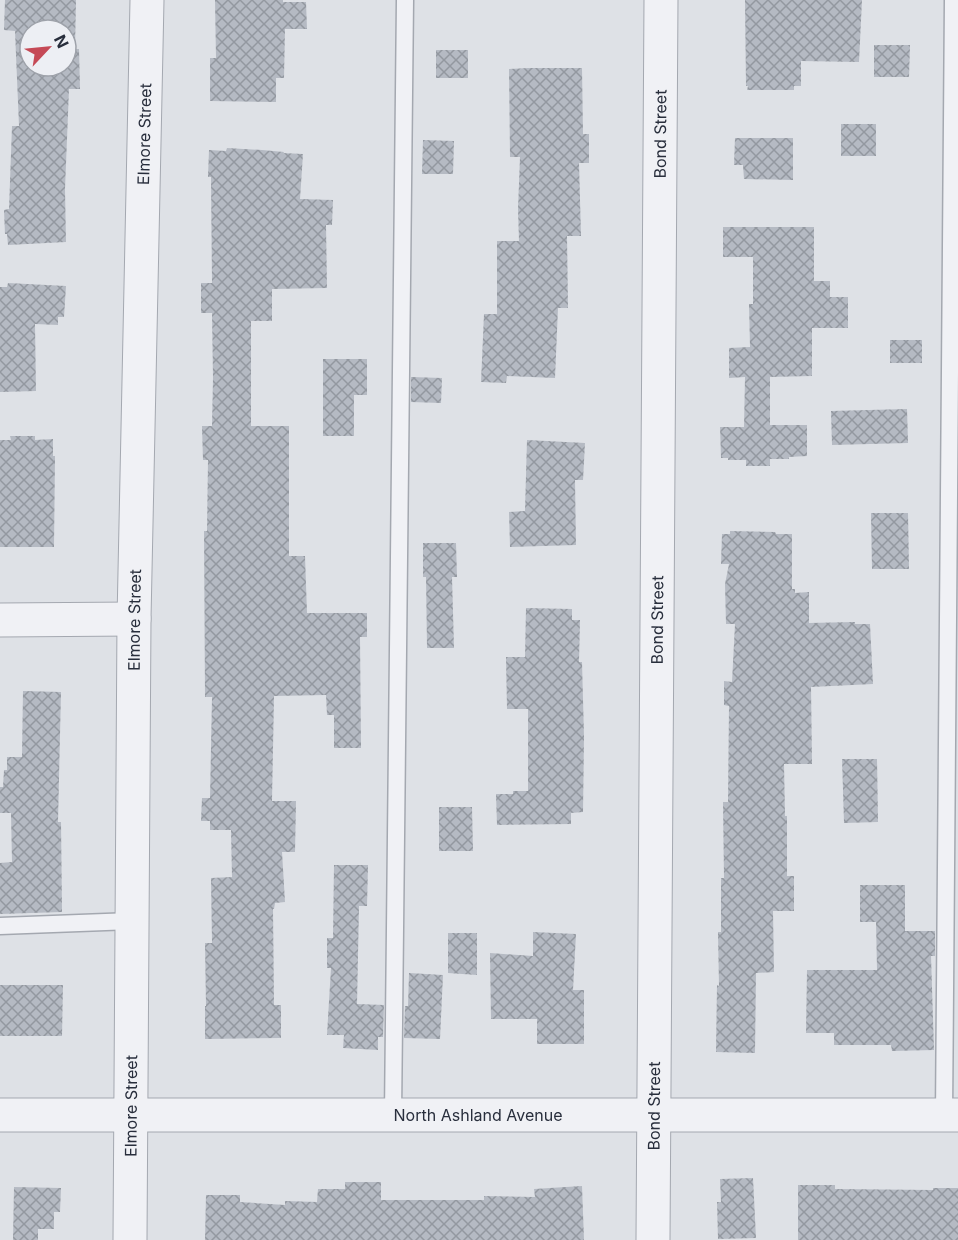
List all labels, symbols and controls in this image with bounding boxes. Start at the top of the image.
north arrow [18,18,78,78]
text: N [50,32,73,51]
street label: Elmore Street [133,83,155,185]
street label: Bond Street [650,89,670,179]
street label: Elmore Street [124,569,145,671]
street label: Bond Street [647,575,667,665]
street label: Elmore Street [121,1055,141,1157]
street label: Bond Street [644,1061,664,1151]
street label: North Ashland Avenue [394,1105,562,1125]

